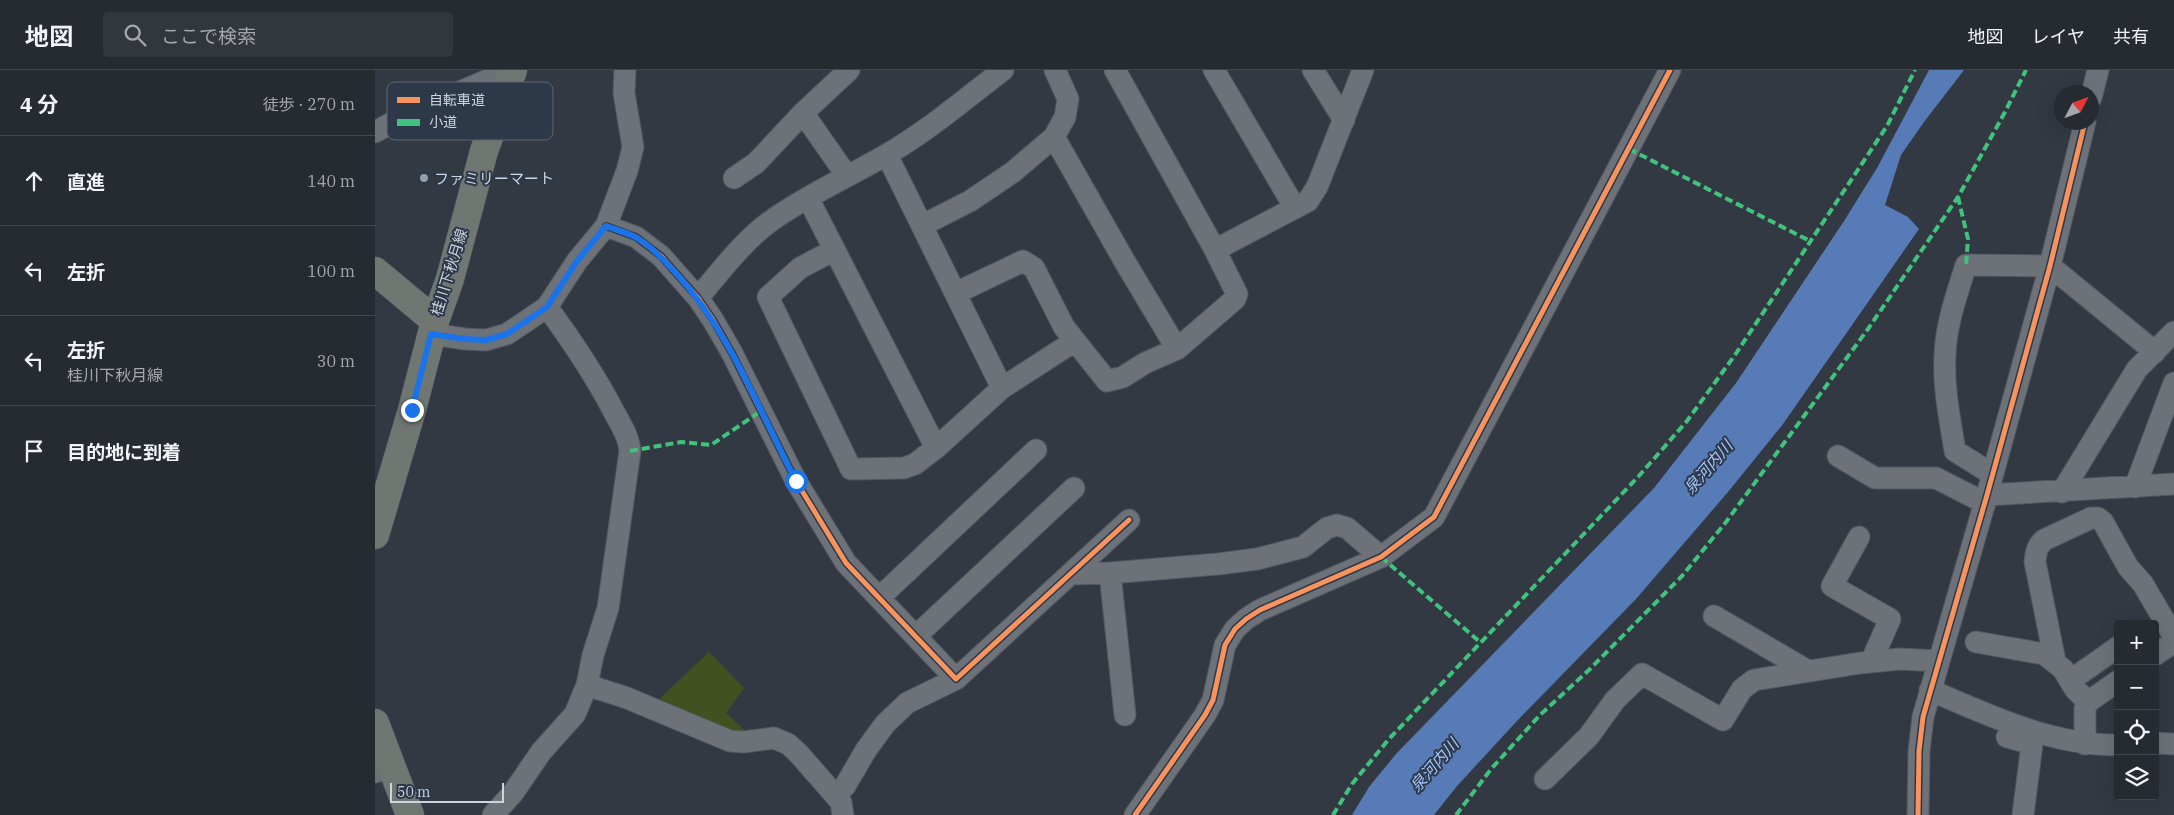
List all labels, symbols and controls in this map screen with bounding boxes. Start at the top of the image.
search box [103,12,453,57]
text: 地図 [25,20,73,52]
icon: search [121,21,149,49]
text: ここで検索 [161,24,256,48]
text: 地図 [1968,25,2004,48]
text: レイヤ [2032,25,2085,48]
text: 共有 [2113,25,2149,48]
legend [387,82,553,140]
north arrow [2054,85,2099,130]
text: 4 分 [20,90,58,118]
text: 自転車道 [429,91,485,109]
text: 徒歩 · 270 m [263,94,355,114]
text: 小道 [429,113,457,131]
icon: ahead [20,167,48,195]
place label: ファミリーマート [434,169,554,188]
text: 直進 [67,170,105,194]
text: 140 m [307,171,355,191]
marker: ファミリーマート [418,172,430,184]
street label: 桂川下秋月線 [427,226,471,318]
icon: left [20,257,48,285]
text: 左折 [67,260,105,284]
text: 100 m [307,261,355,281]
text: 左折 [67,338,105,362]
icon: left [20,347,48,375]
text: 30 m [317,351,355,371]
text: 桂川下秋月線 [67,365,163,385]
route end [401,399,424,422]
water label: 泉河内川 [1679,435,1738,498]
icon: arrive [20,437,48,465]
text: 目的地に到着 [67,440,181,464]
route start [785,470,808,493]
map controls [2114,620,2159,800]
button: + [2114,620,2159,665]
button: − [2114,665,2159,710]
button: locate [2114,710,2159,755]
water label: 泉河内川 [1405,733,1464,796]
button: layers [2114,755,2159,800]
scale bar [390,780,504,803]
text: 50 m [397,783,430,801]

